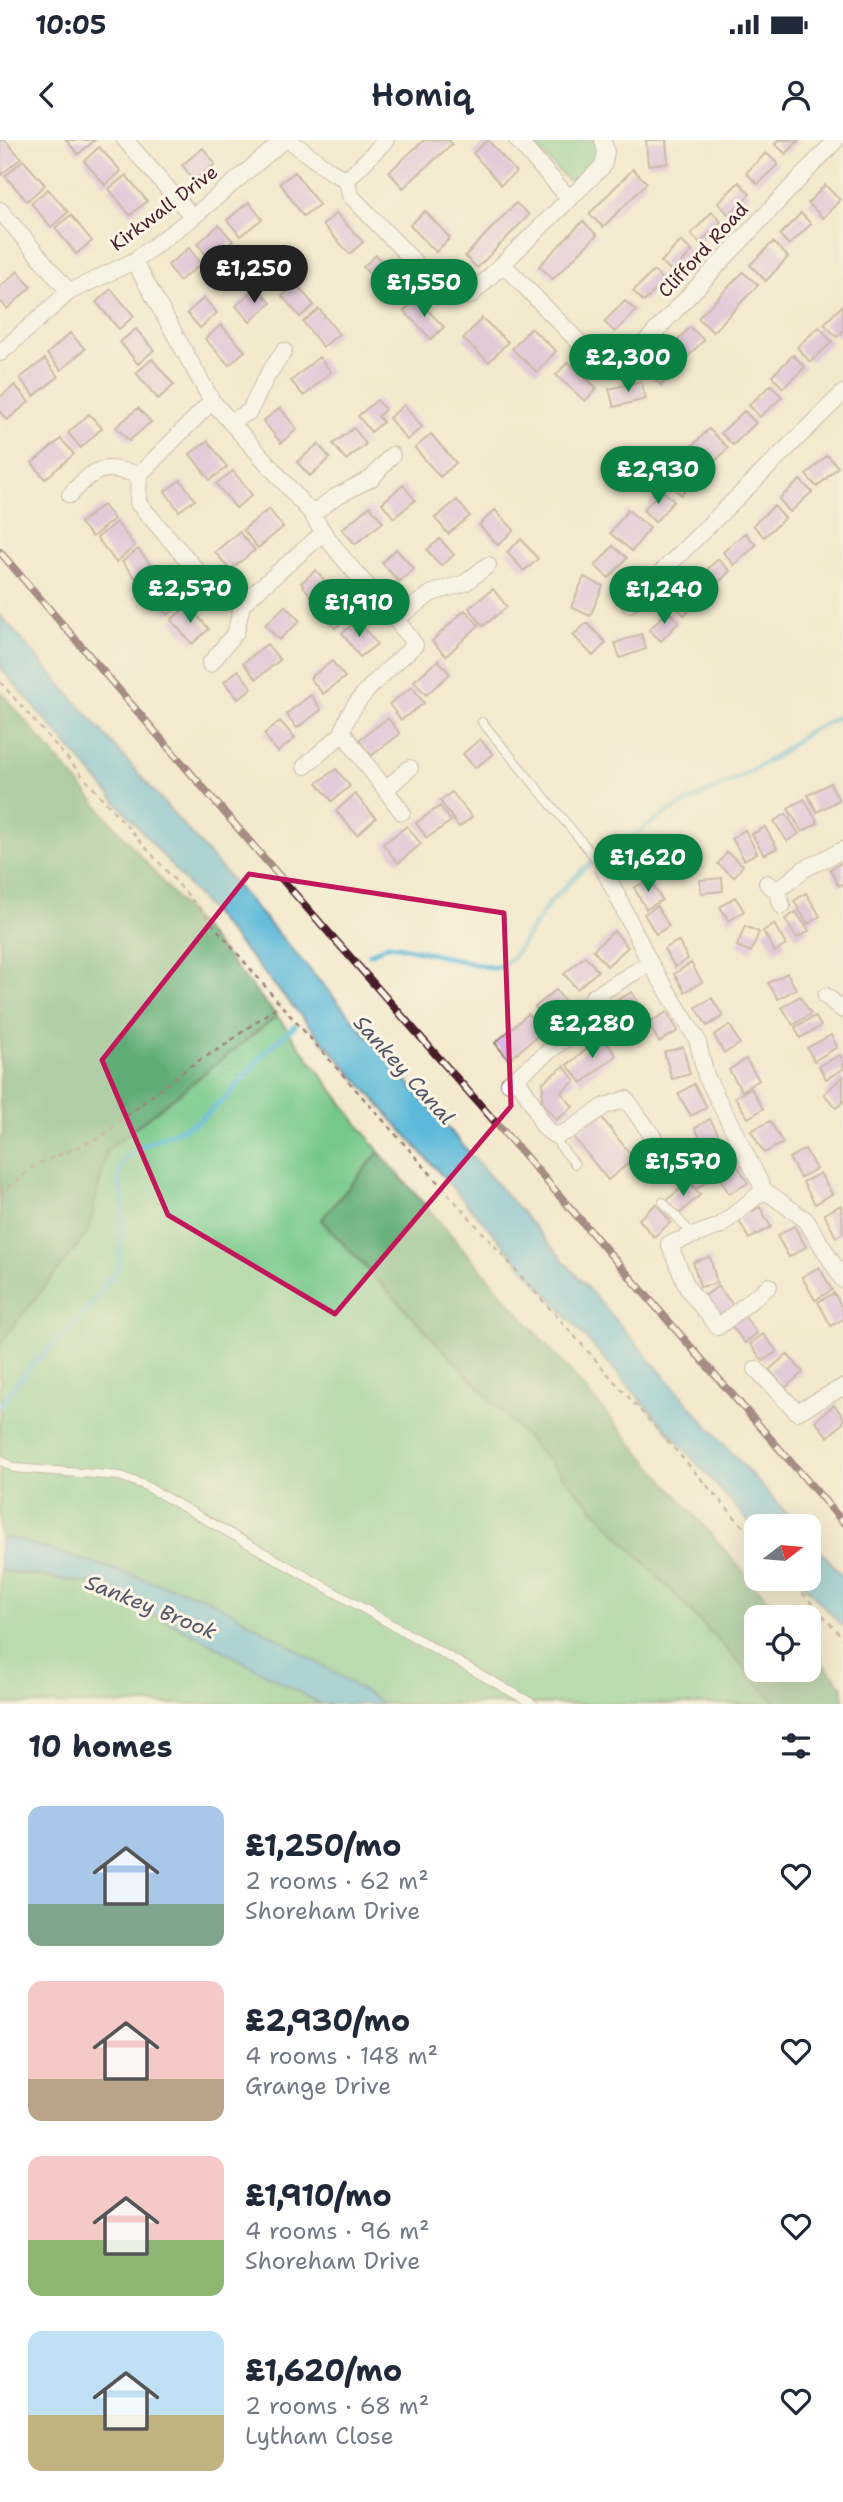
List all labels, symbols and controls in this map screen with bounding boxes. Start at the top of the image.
text: 10:05 [35,7,106,42]
text: Homiq [371,73,472,116]
icon: back [28,76,66,114]
icon: person [777,76,815,114]
street label: Kirkwall Drive [105,159,223,257]
street label: Clifford Road [652,197,754,303]
pin: £1,250 [197,246,311,305]
text: £1,250 [216,253,292,283]
pin: £1,550 [367,260,481,319]
text: £1,550 [387,267,461,297]
pin: £2,300 [571,334,685,394]
text: £2,300 [585,342,671,372]
pin: £2,930 [601,446,715,506]
text: £2,930 [617,454,699,484]
pin: £2,570 [133,566,247,625]
pin: £1,240 [607,566,721,626]
text: £2,570 [148,573,232,603]
text: £1,240 [625,574,703,604]
pin: £1,910 [302,580,416,639]
text: £1,910 [325,587,393,617]
pin: £1,620 [591,834,705,894]
text: £1,620 [610,842,686,872]
pin: £2,280 [535,1000,649,1060]
text: £2,280 [549,1008,635,1038]
water label: Sankey Canal [347,1009,461,1131]
pin: £1,570 [626,1138,740,1198]
text: £1,570 [645,1146,721,1176]
north arrow [744,1514,821,1591]
map controls [744,1514,821,1682]
water label: Sankey Brook [81,1568,221,1646]
button: locate [744,1605,821,1682]
text: 10 homes [28,1726,173,1767]
icon: filters [777,1727,815,1765]
text: £1,250/mo [245,1825,402,1866]
icon: home [84,1834,168,1918]
icon: heart [777,1857,815,1895]
text: 2 rooms · 62 m² [245,1866,429,1896]
text: Shoreham Drive [245,1896,420,1926]
text: £2,930/mo [245,2000,410,2041]
icon: home [84,2009,168,2093]
icon: heart [777,2032,815,2070]
text: 4 rooms · 148 m² [245,2041,438,2071]
text: Grange Drive [245,2071,391,2101]
text: £1,910/mo [245,2175,392,2216]
icon: home [84,2184,168,2268]
icon: heart [777,2207,815,2245]
text: 4 rooms · 96 m² [245,2216,430,2246]
text: Shoreham Drive [245,2246,420,2276]
text: £1,620/mo [245,2350,402,2391]
icon: home [84,2359,168,2443]
icon: heart [777,2382,815,2420]
text: 2 rooms · 68 m² [245,2391,429,2421]
text: Lytham Close [245,2421,394,2451]

